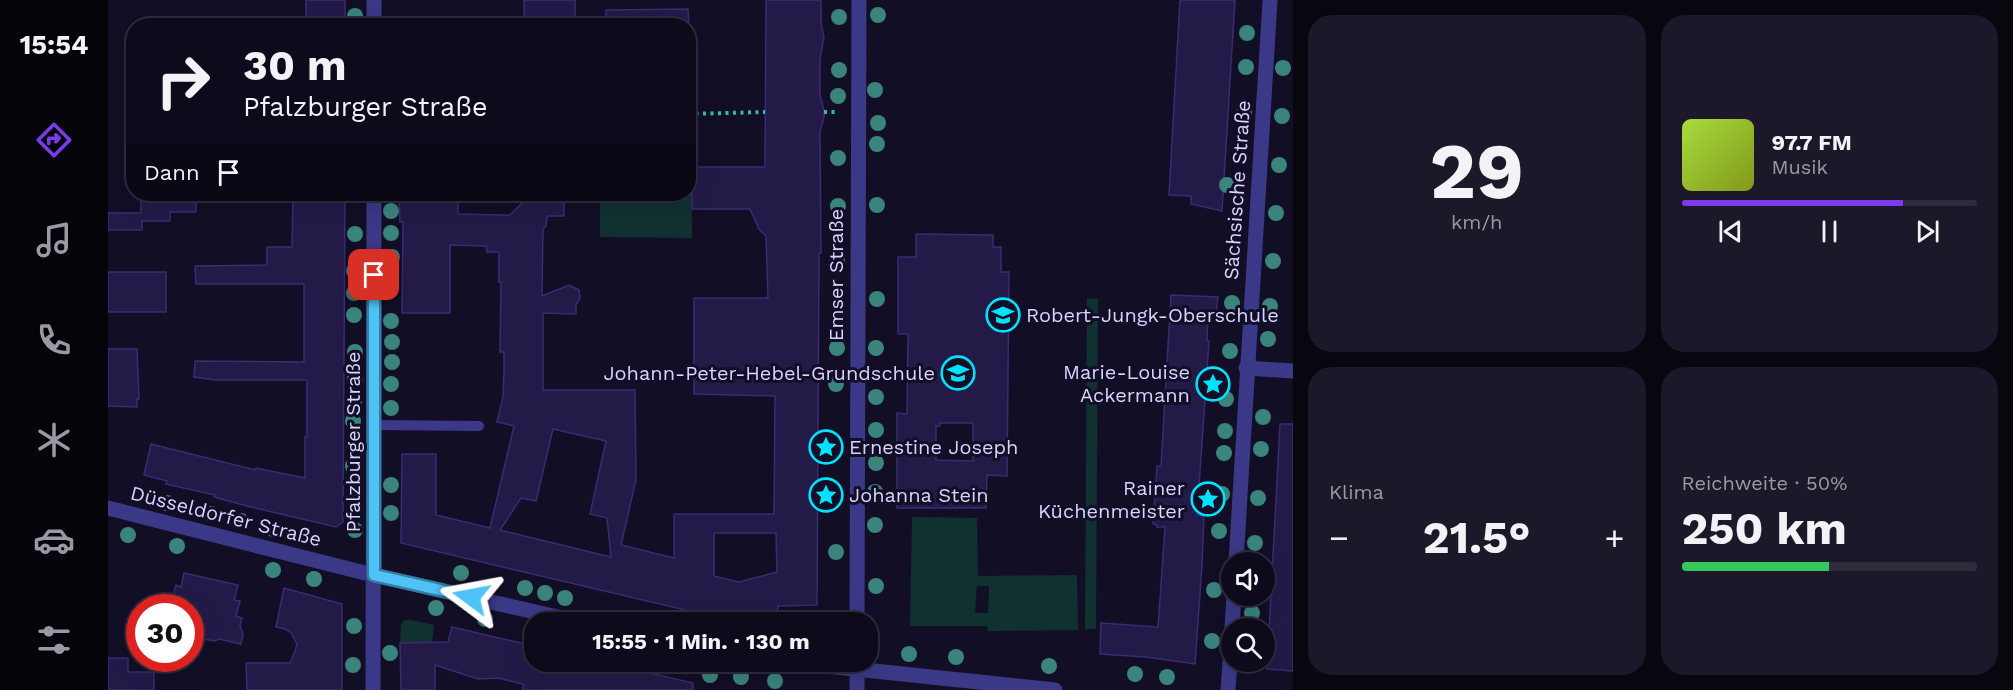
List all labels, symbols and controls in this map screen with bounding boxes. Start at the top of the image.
text: 15:54 [20,29,88,61]
text: 30 m [243,41,347,90]
icon: right [144,42,222,120]
text: Pfalzburger Straße [243,91,488,123]
street label: Sächsische Straße [1219,99,1255,281]
icon: directions [33,119,75,161]
text: 29 [1429,125,1524,217]
text: 97.7 FM [1772,130,1852,155]
text: Musik [1772,155,1828,179]
icon: arrive [212,156,245,189]
text: Dann [144,160,200,185]
street label: Emser Straße [824,209,848,341]
text: km/h [1451,210,1503,234]
icon: previous [1714,215,1747,248]
icon: pause [1813,215,1846,248]
icon: next [1911,215,1944,248]
icon: music [33,219,75,261]
pin [348,249,399,300]
icon: arrive [357,258,390,291]
school or university icon: Robert-Jungk-Oberschule [985,297,1021,333]
place label: Robert-Jungk-Oberschule [1026,303,1279,327]
icon: phone [33,319,75,361]
street label: Pfalzburger Straße [341,351,365,533]
school or university icon: Johann-Peter-Hebel-Grundschule [940,355,976,391]
place label: Marie-Louise Ackermann [1063,360,1190,407]
place label: Johann-Peter-Hebel-Grundschule [603,361,935,385]
place icon: Marie-Louise Ackermann [1195,366,1231,402]
icon: climate [33,419,75,461]
place icon: Ernestine Joseph [808,429,844,465]
place label: Ernestine Joseph [849,435,1019,459]
text: Reichweite · 50% [1682,471,1847,495]
place label: Rainer Küchenmeister [1038,476,1185,523]
place icon: Johanna Stein [808,477,844,513]
text: Klima [1329,480,1384,504]
street label: Düsseldorfer Straße [128,481,324,551]
place icon: Rainer Küchenmeister [1190,481,1226,517]
place label: Johanna Stein [849,483,989,507]
text: 250 km [1682,502,1847,555]
text: 21.5° [1423,511,1531,564]
text: − [1329,518,1349,557]
text: + [1605,518,1625,557]
icon: car [33,519,75,561]
map controls [1221,552,1275,672]
button: sound [1221,552,1275,606]
position arrow [439,565,503,629]
speed limit sign: 30 [126,594,204,672]
button: search [1221,618,1275,672]
icon: filters [33,619,75,661]
text: 15:55 · 1 Min. · 130 m [592,629,810,654]

